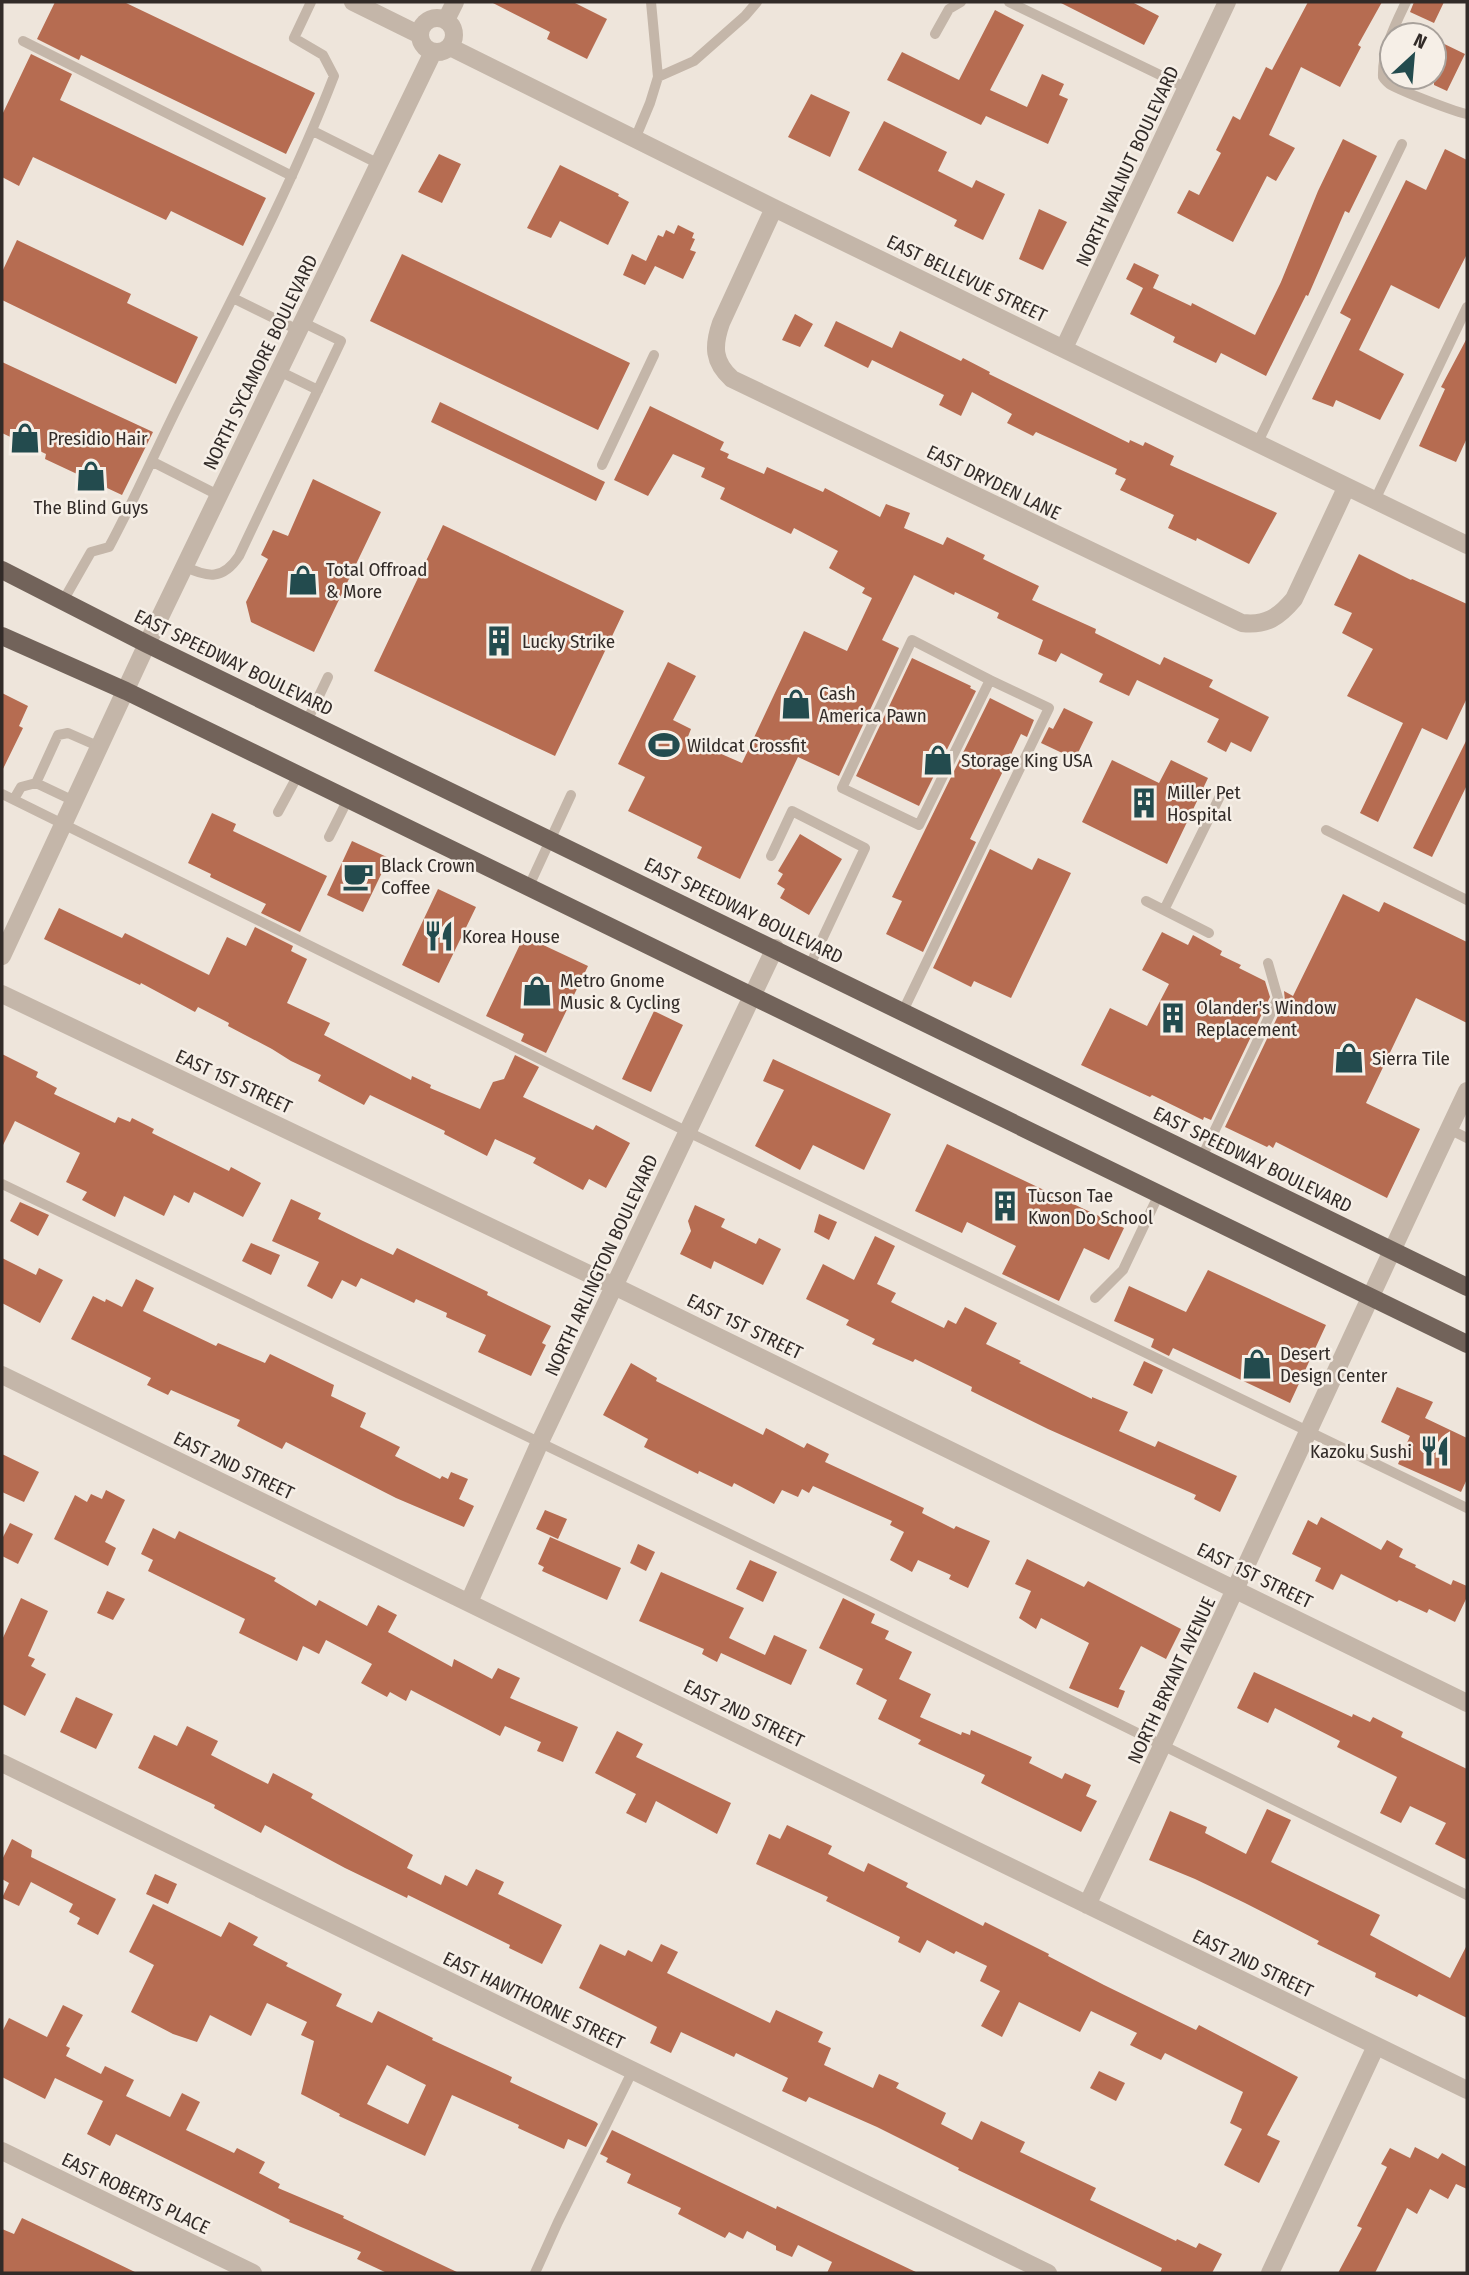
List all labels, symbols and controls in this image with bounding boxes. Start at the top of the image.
north arrow [1378,21,1448,91]
text: N [1410,28,1430,54]
street label: NORTH WALNUT BOULEVARD [1071,62,1184,270]
street label: EAST BELLEVUE STREET [883,230,1051,327]
street label: NORTH SYCAMORE BOULEVARD [198,251,323,473]
shop icon: Presidio Hair [8,421,42,455]
place label: Presidio Hair [48,427,148,450]
street label: EAST DRYDEN LANE [923,440,1065,525]
shop icon: The Blind Guys [74,459,108,493]
place label: The Blind Guys [34,496,148,519]
place label: Total Offroad & More [326,558,427,603]
shop icon: Total Offroad & More [286,563,320,597]
street label: EAST SPEEDWAY BOULEVARD [131,604,337,721]
building icon: Lucky Strike [482,624,516,658]
place label: Lucky Strike [522,630,615,653]
place label: Cash America Pawn [819,682,927,727]
shop icon: Cash America Pawn [779,687,813,721]
sports icon: Wildcat Crossfit [647,728,681,762]
place label: Wildcat Crossfit [687,734,807,757]
shop icon: Storage King USA [921,743,955,777]
place label: Storage King USA [961,749,1093,772]
place label: Miller Pet Hospital [1167,781,1241,826]
building icon: Miller Pet Hospital [1127,786,1161,820]
street label: EAST SPEEDWAY BOULEVARD [641,852,847,969]
place label: Black Crown Coffee [381,854,475,899]
cafe icon: Black Crown Coffee [341,859,375,893]
restaurant icon: Korea House [422,919,456,953]
place label: Korea House [462,925,560,948]
place label: Metro Gnome Music & Cycling [560,969,680,1014]
shop icon: Metro Gnome Music & Cycling [520,974,554,1008]
place label: Olander's Window Replacement [1196,996,1337,1041]
building icon: Olander's Window Replacement [1156,1001,1190,1035]
shop icon: Sierra Tile [1332,1041,1366,1075]
street label: EAST 1ST STREET [172,1044,296,1119]
place label: Sierra Tile [1372,1047,1450,1070]
street label: EAST SPEEDWAY BOULEVARD [1150,1101,1356,1218]
street label: NORTH ARLINGTON BOULEVARD [540,1151,663,1380]
place label: Tucson Tae Kwon Do School [1028,1184,1153,1229]
building icon: Tucson Tae Kwon Do School [988,1189,1022,1223]
street label: EAST 1ST STREET [683,1289,806,1364]
place label: Desert Design Center [1280,1342,1388,1387]
shop icon: Desert Design Center [1240,1347,1274,1381]
street label: EAST 2ND STREET [170,1426,298,1505]
restaurant icon: Kazoku Sushi [1418,1434,1452,1468]
place label: Kazoku Sushi [1310,1440,1412,1463]
street label: EAST 1ST STREET [1193,1538,1316,1613]
street label: NORTH BRYANT AVENUE [1123,1593,1220,1767]
street label: EAST 2ND STREET [680,1674,808,1753]
street label: EAST 2ND STREET [1189,1924,1317,2003]
street label: EAST HAWTHORNE STREET [439,1946,629,2055]
street label: EAST ROBERTS PLACE [58,2148,214,2239]

